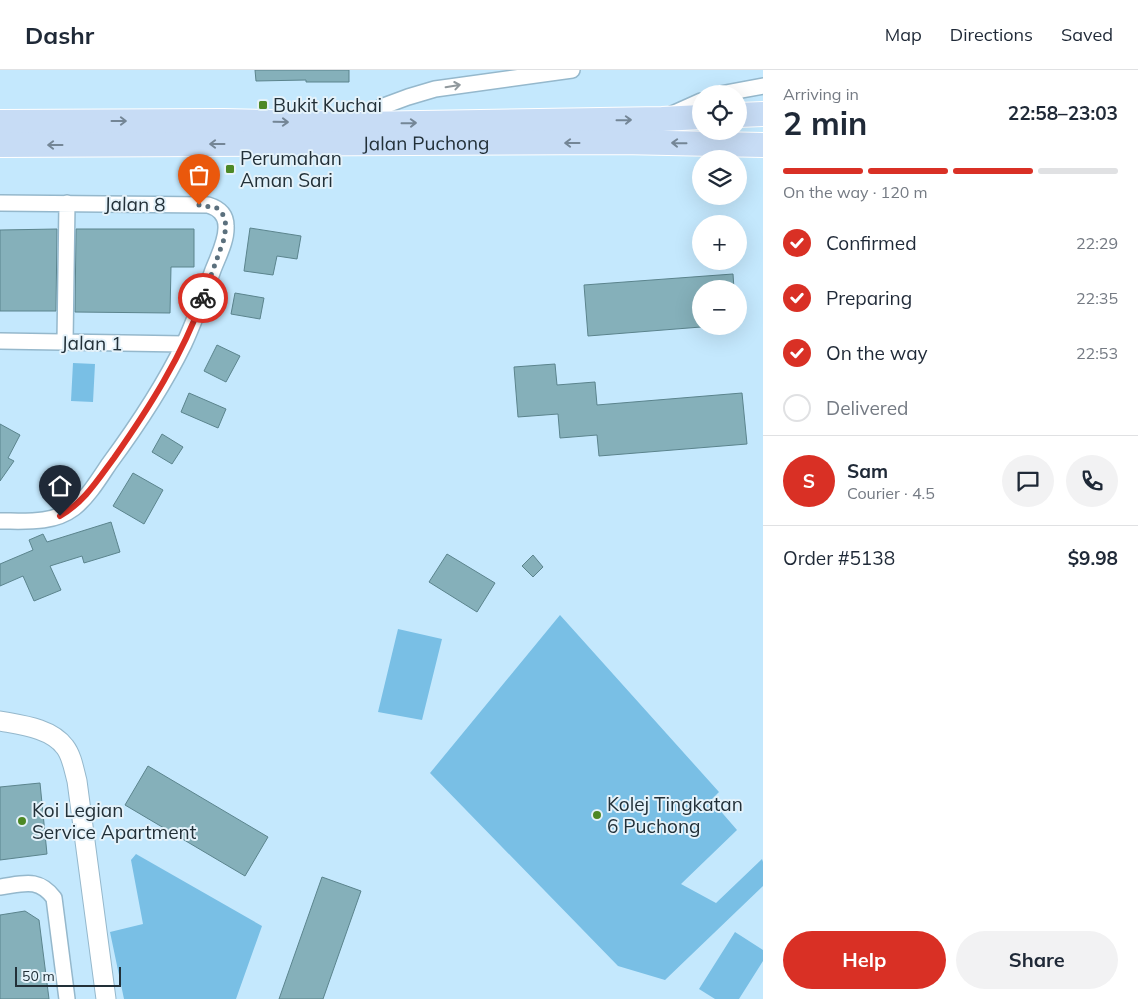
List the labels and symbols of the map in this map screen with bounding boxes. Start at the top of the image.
one-way arrow [444,81,460,91]
place label: Bukit Kuchai [273,93,382,117]
marker: Bukit Kuchai [257,99,269,111]
one-way arrow [616,115,632,125]
one-way arrow [110,116,126,126]
one-way arrow [273,118,289,127]
one-way arrow [401,118,417,128]
street label: Jalan Puchong [362,131,490,155]
one-way arrow [565,138,581,147]
one-way arrow [210,139,226,149]
one-way arrow [672,139,688,148]
one-way arrow [47,140,64,150]
place label: Perumahan Aman Sari [240,146,342,192]
pin [178,154,220,205]
marker: Perumahan Aman Sari [224,163,236,175]
street label: Jalan 8 [104,191,166,217]
courier [178,273,228,323]
street label: Jalan 1 [61,330,123,356]
pin [39,465,81,516]
place label: Kolej Tingkatan 6 Puchong [607,792,743,838]
place label: Koi Legian Service Apartment [32,798,197,844]
marker: Kolej Tingkatan 6 Puchong [591,809,603,821]
marker: Koi Legian Service Apartment [16,815,28,827]
scale bar [15,964,121,987]

